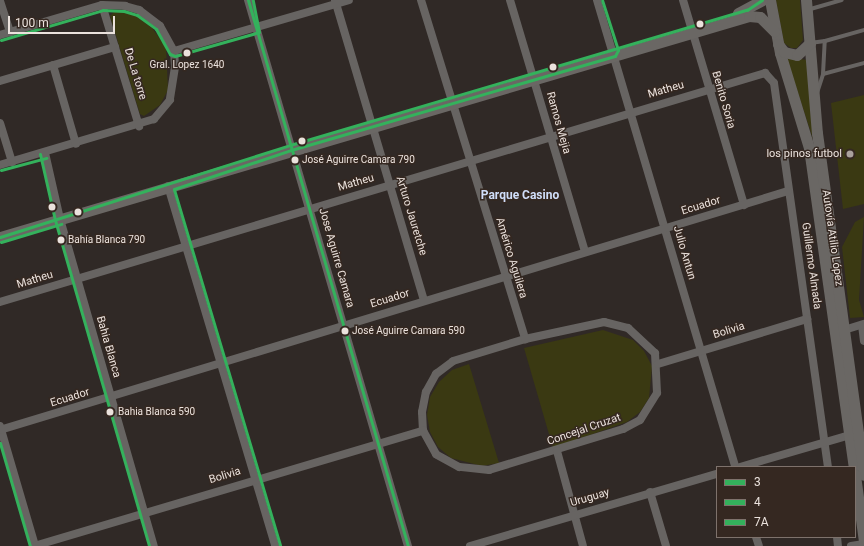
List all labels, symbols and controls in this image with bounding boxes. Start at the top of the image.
scale bar [10,8,117,34]
text: 100 m [15,16,49,30]
unlabelled marker [695,19,705,29]
street label: De La torre [121,47,149,101]
marker: Gral. Lopez 1640 [182,48,192,58]
place label: Gral. Lopez 1640 [150,59,224,71]
unlabelled marker [548,62,558,72]
street label: Benito Soria [709,70,737,130]
street label: Matheu [646,79,686,101]
street label: Ramos Mejia [543,91,573,155]
unlabelled marker [297,136,307,146]
place label: los pinos futbol [766,147,842,161]
marker: los pinos futbol [845,149,855,159]
place label: José Aguirre Camara 790 [302,154,415,166]
marker: José Aguirre Camara 790 [290,155,300,165]
street label: Matheu [336,172,376,194]
street label: Arturo Jauretche [393,175,429,257]
district label: Parque Casino [481,189,559,203]
street label: Autovía Atilio López [819,189,845,287]
street label: Ecuador [680,194,722,218]
unlabelled marker [47,202,57,212]
unlabelled marker [73,207,83,217]
street label: Jose Aguirre Camara [315,207,357,309]
street label: Américo Aguilera [492,216,530,300]
street label: Guillermo Almada [798,222,824,310]
street label: Julio Antun [670,225,698,281]
place label: Bahía Blanca 790 [68,234,145,246]
marker: Bahía Blanca 790 [56,235,66,245]
street label: Matheu [15,268,55,292]
street label: Ecuador [369,287,411,311]
street label: Bahia Blanca [93,315,123,379]
street label: Bolivia [712,320,746,342]
place label: José Aguirre Camara 590 [352,325,465,337]
marker: José Aguirre Camara 590 [340,326,350,336]
street label: Ecuador [49,386,91,410]
place label: Bahia Blanca 590 [118,406,195,418]
marker: Bahia Blanca 590 [105,407,115,417]
street label: Concejal Cruzat [545,411,623,449]
street label: Bolivia [208,465,242,487]
legend [716,466,856,538]
text: 3 [754,475,761,489]
street label: Uruguay [569,486,611,510]
text: 4 [754,495,761,509]
text: 7A [754,515,769,529]

